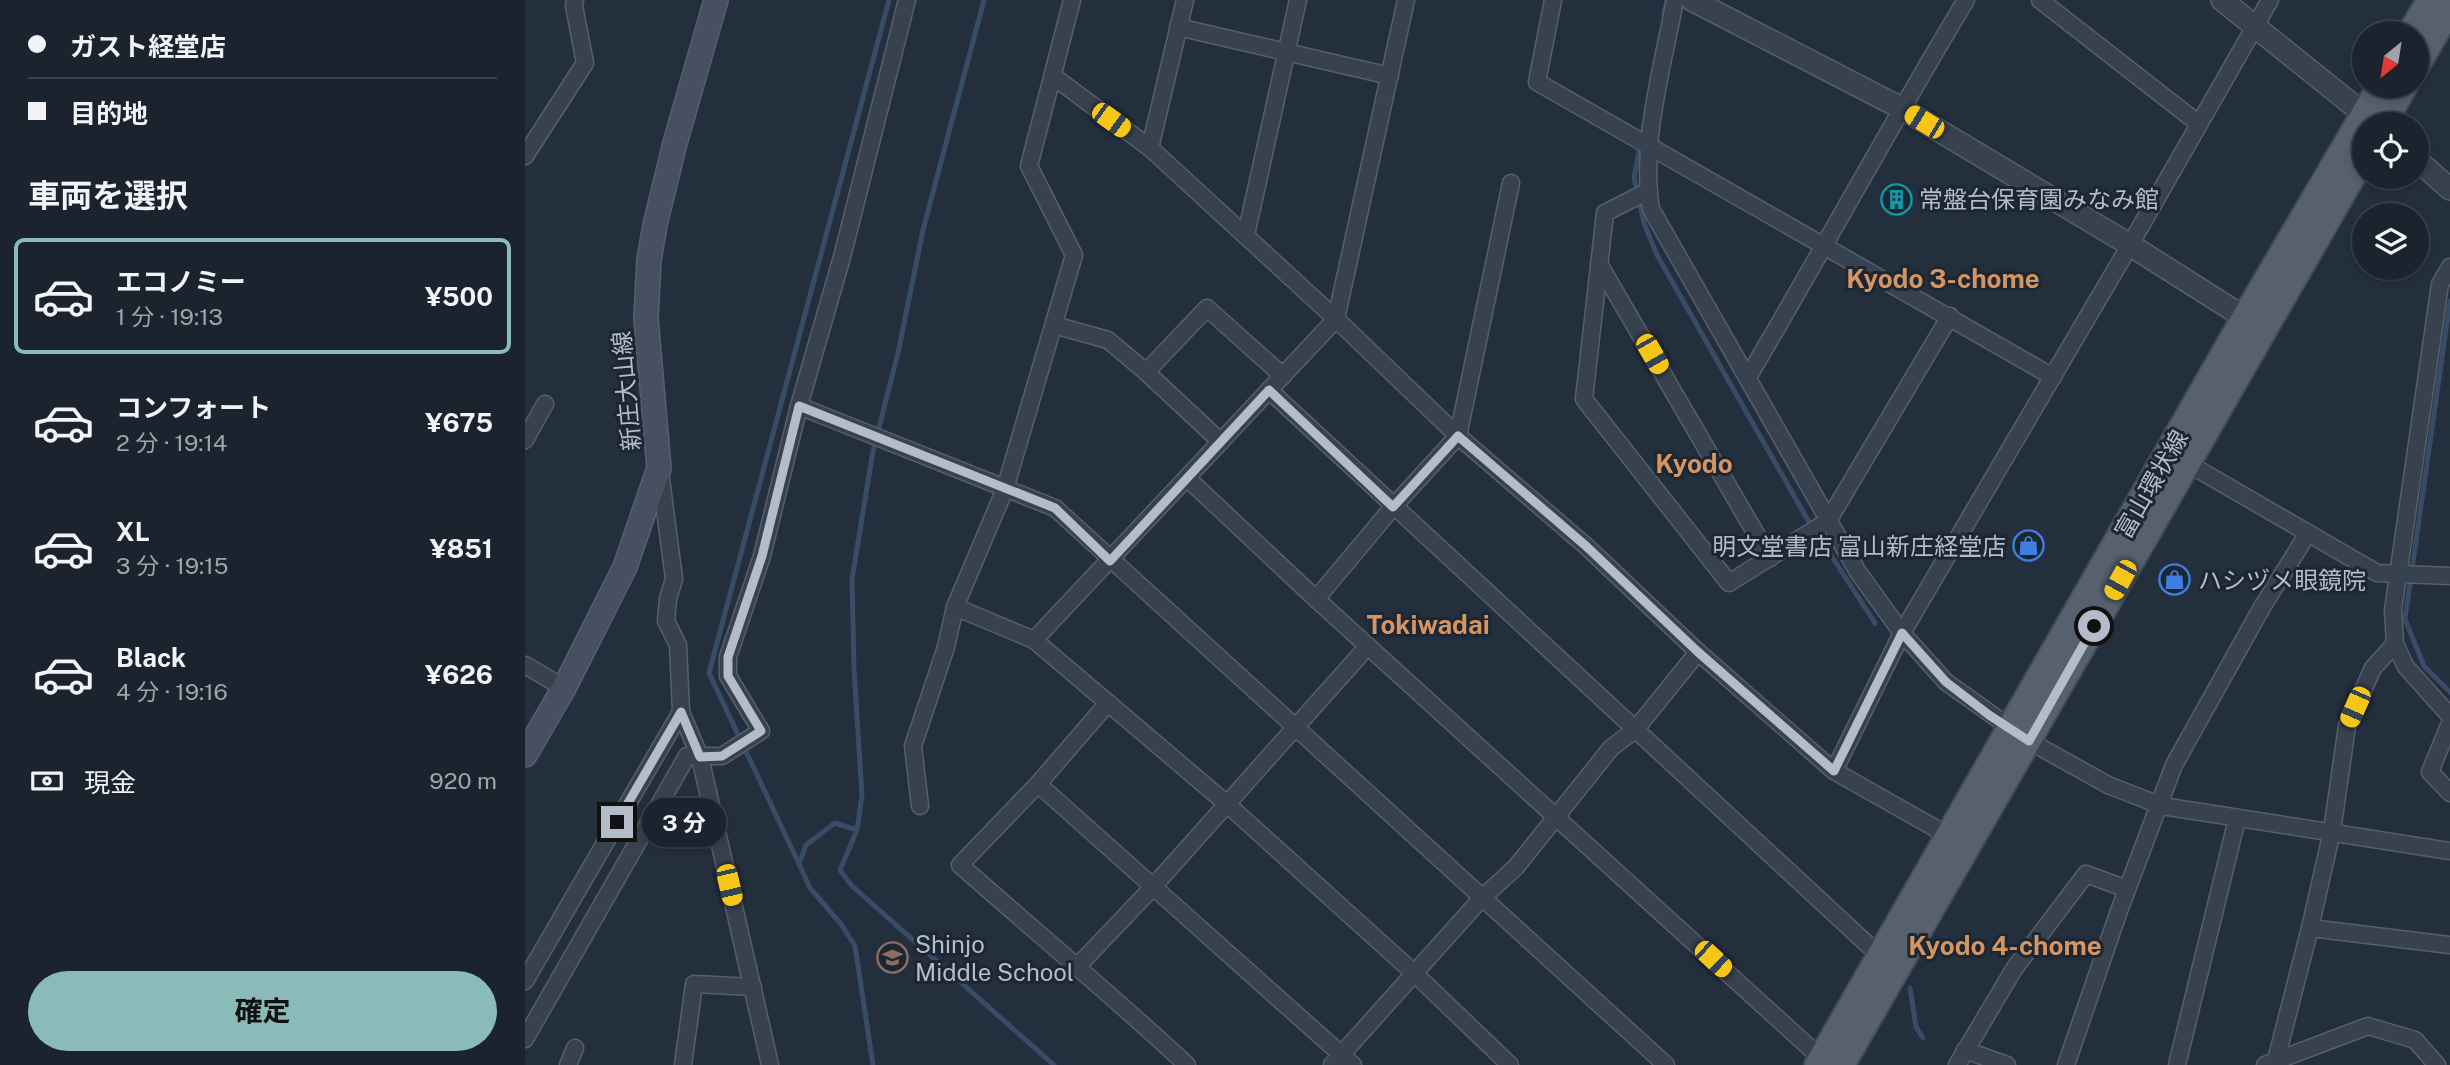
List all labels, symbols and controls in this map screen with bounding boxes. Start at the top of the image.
north arrow [2352,21,2429,98]
map controls [2352,21,2429,280]
text: ガスト経堂店 [70,31,226,62]
text: 目的地 [70,98,148,129]
car [1088,99,1135,141]
car [1901,102,1948,142]
button: locate [2352,112,2429,189]
text: 車両を選択 [28,177,188,214]
building icon: 常盤台保育園みなみ館 [1879,182,1913,216]
place label: 常盤台保育園みなみ館 [1919,185,2159,213]
button: layers [2352,203,2429,280]
district label: Kyodo 3-chome [1846,263,2040,294]
icon: car [32,265,95,328]
text: エコノミー [116,266,246,297]
text: ¥500 [425,281,493,312]
text: 1 分 · 19:13 [116,303,223,330]
street label: 新庄大山線 [607,330,645,452]
car [1633,331,1672,377]
icon: car [32,391,95,454]
text: コンフォート [116,392,271,423]
text: ¥675 [425,407,493,438]
street label: 富山環状線 [2109,425,2193,543]
text: 2 分 · 19:14 [116,429,227,456]
district label: Kyodo [1655,448,1733,479]
text: XL [116,516,150,547]
icon: car [32,517,95,580]
shop icon: 明文堂書店 富山新庄経堂店 [2012,529,2046,563]
place label: 明文堂書店 富山新庄経堂店 [1712,532,2006,560]
text: ¥851 [430,533,493,564]
text: 3 分 · 19:15 [116,552,228,579]
car [2101,557,2140,603]
shop icon: ハシヅメ眼鏡院 [2158,563,2192,597]
place label: ハシヅメ眼鏡院 [2198,566,2366,594]
district label: Tokiwadai [1366,609,1490,640]
route start [2078,610,2110,642]
text: Black [116,642,186,673]
icon: car [32,643,95,706]
text: ¥626 [425,659,493,690]
text: 4 分 · 19:16 [116,678,228,705]
car [2337,684,2374,730]
icon: cash [28,762,66,800]
text: 現金 [84,767,136,798]
text: 920 m [429,767,497,794]
callout: 3 分 [641,798,725,846]
route end [601,806,633,838]
text: 3 分 [662,809,706,836]
car [715,862,744,908]
place label: Shinjo Middle School [915,930,1074,986]
district label: Kyodo 4-chome [1908,930,2102,961]
car [1691,937,1736,981]
school or university icon: Shinjo Middle School [875,941,909,975]
button: 確定 [28,971,497,1051]

